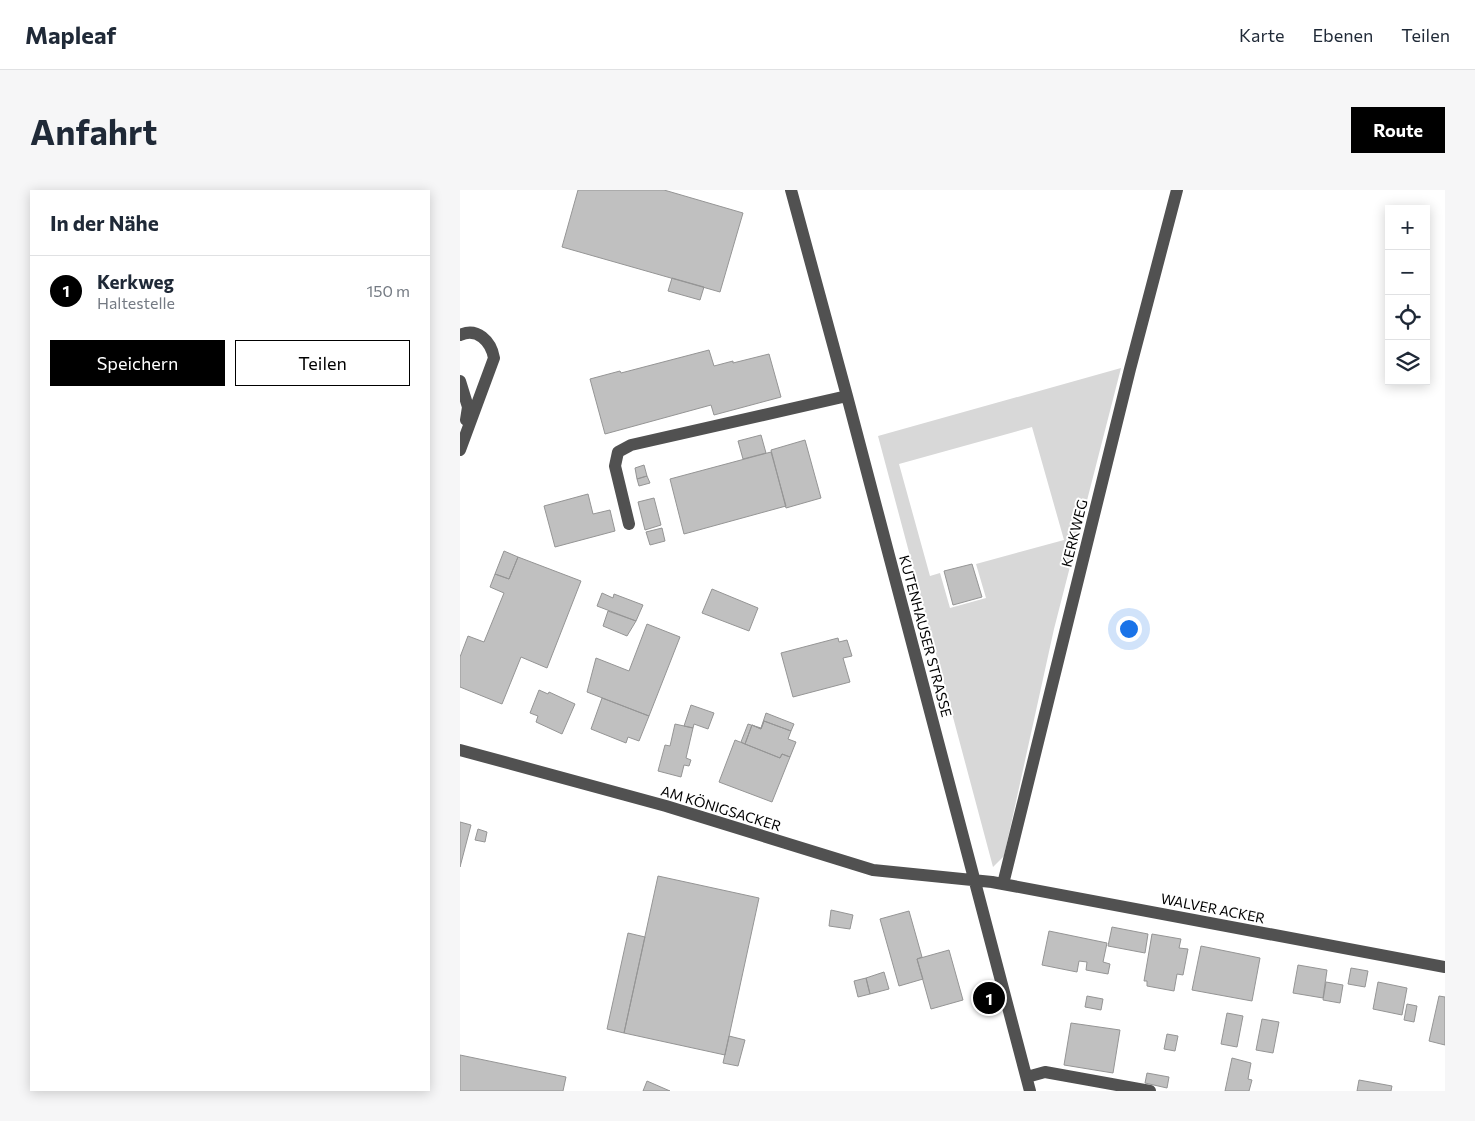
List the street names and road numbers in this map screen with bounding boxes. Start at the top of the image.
street label: KERKWEG [1057,497,1091,569]
street label: KUTENHAUSER STRASSE [896,553,956,719]
street label: AM KÖNIGSACKER [659,782,783,834]
street label: WALVER ACKER [1159,890,1267,926]

